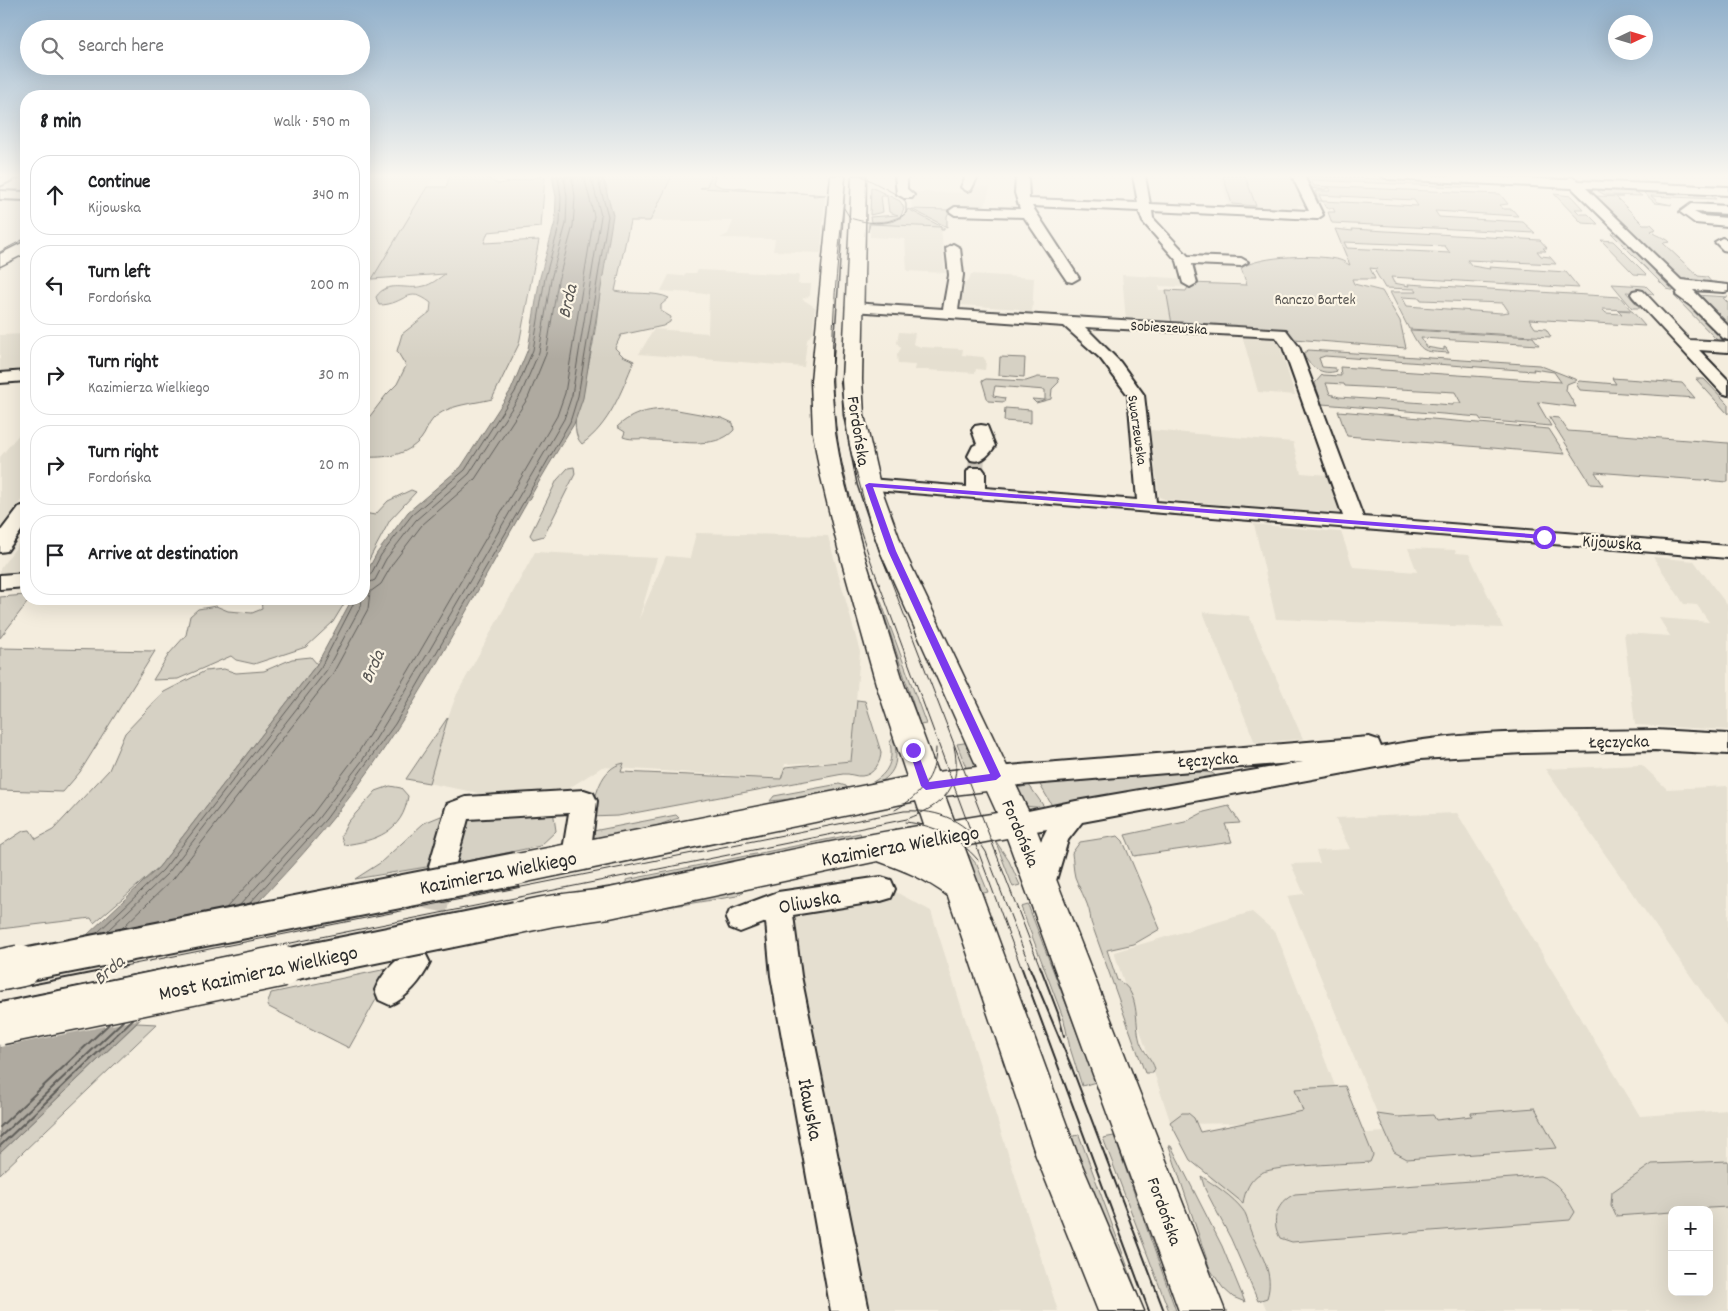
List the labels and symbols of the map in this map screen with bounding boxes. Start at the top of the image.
north arrow [1608,15,1653,60]
water label: Brda [552,281,587,321]
park label: Ranczo Bartek [1274,290,1356,312]
street label: Sobieszewska [1130,316,1209,342]
street label: Fordońska [839,394,875,469]
street label: Swarzewska [1120,394,1152,468]
route start [1533,526,1556,549]
street label: Kijowska [1581,530,1643,559]
water label: Brda [355,645,394,688]
street label: Łęczycka [1588,730,1650,757]
route end [902,739,925,762]
street label: Łęczycka [1176,747,1239,776]
street label: Fordońska [993,796,1044,872]
street label: Kazimierza Wielkiego [819,819,982,877]
street label: Kazimierza Wielkiego [417,845,580,905]
street label: Oliwska [777,884,844,924]
street label: Most Kazimierza Wielkiego [156,939,361,1011]
water label: Brda [89,950,133,993]
street label: Iławska [787,1076,829,1144]
street label: Fordońska [1139,1174,1187,1250]

